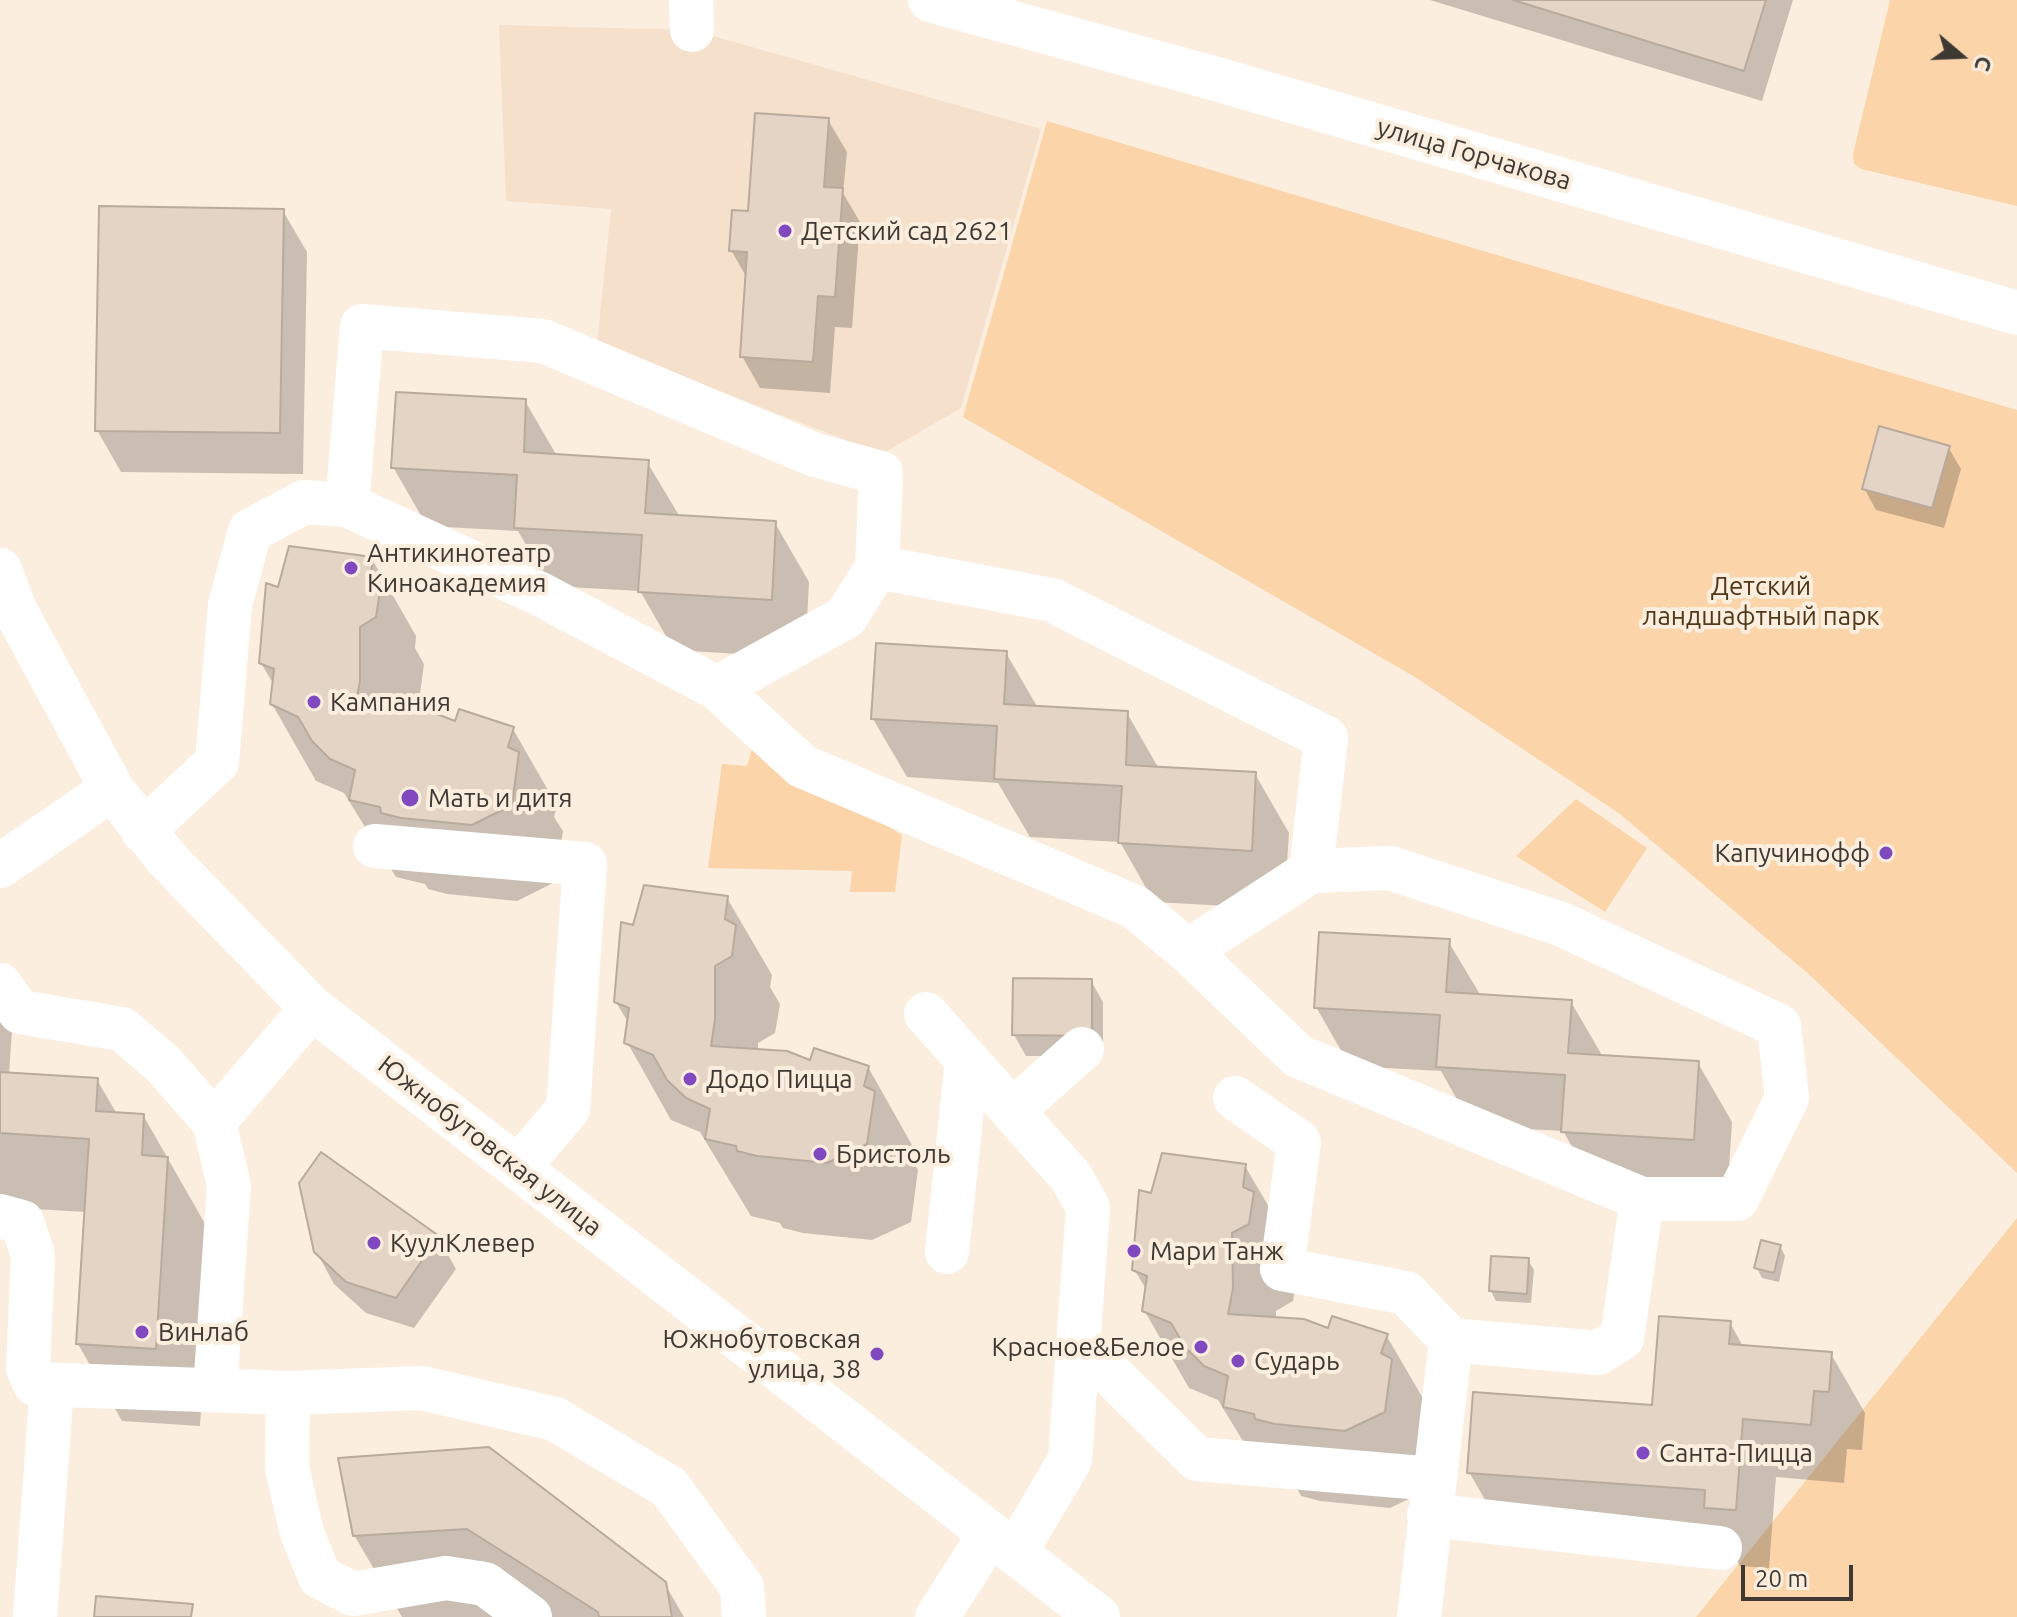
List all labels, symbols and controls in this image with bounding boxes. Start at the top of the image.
north arrow [1921,16,2001,96]
text: С [1970,53,1998,75]
street label: улица Горчакова [1373,111,1575,197]
place label: Детский сад 2621 [801,215,1013,247]
marker: Детский сад 2621 [776,222,794,240]
place label: Антикинотеатр Киноакадемия [367,537,551,598]
marker: Антикинотеатр Киноакадемия [342,559,360,577]
park label: Детский ландшафтный парк [1642,570,1880,632]
place label: Кампания [330,686,451,718]
marker: Кампания [305,693,323,711]
place label: Мать и дитя [428,782,572,814]
marker: Мать и дитя [399,787,421,809]
place label: Капучинофф [1714,837,1870,869]
marker: Капучинофф [1877,844,1895,862]
street label: Южнобутовская улица [372,1049,608,1243]
place label: Додо Пицца [706,1063,853,1095]
marker: Додо Пицца [681,1070,699,1088]
place label: Бристоль [836,1138,950,1170]
marker: Бристоль [811,1145,829,1163]
place label: КуулКлевер [390,1227,535,1259]
marker: КуулКлевер [365,1234,383,1252]
place label: Мари Танж [1150,1235,1284,1267]
marker: Мари Танж [1125,1242,1143,1260]
place label: Винлаб [158,1316,249,1348]
marker: Винлаб [133,1323,151,1341]
place label: Южнобутовская улица, 38 [663,1323,861,1384]
place label: Красное&Белое [992,1331,1185,1363]
marker: Красное&Белое [1192,1338,1210,1356]
marker: Южнобутовская улица, 38 [868,1345,886,1363]
place label: Сударь [1254,1345,1339,1377]
marker: Сударь [1229,1352,1247,1370]
place label: Санта-Пицца [1659,1437,1813,1469]
marker: Санта-Пицца [1634,1444,1652,1462]
scale bar [1745,1549,1857,1599]
text: 20 m [1755,1565,1808,1592]

